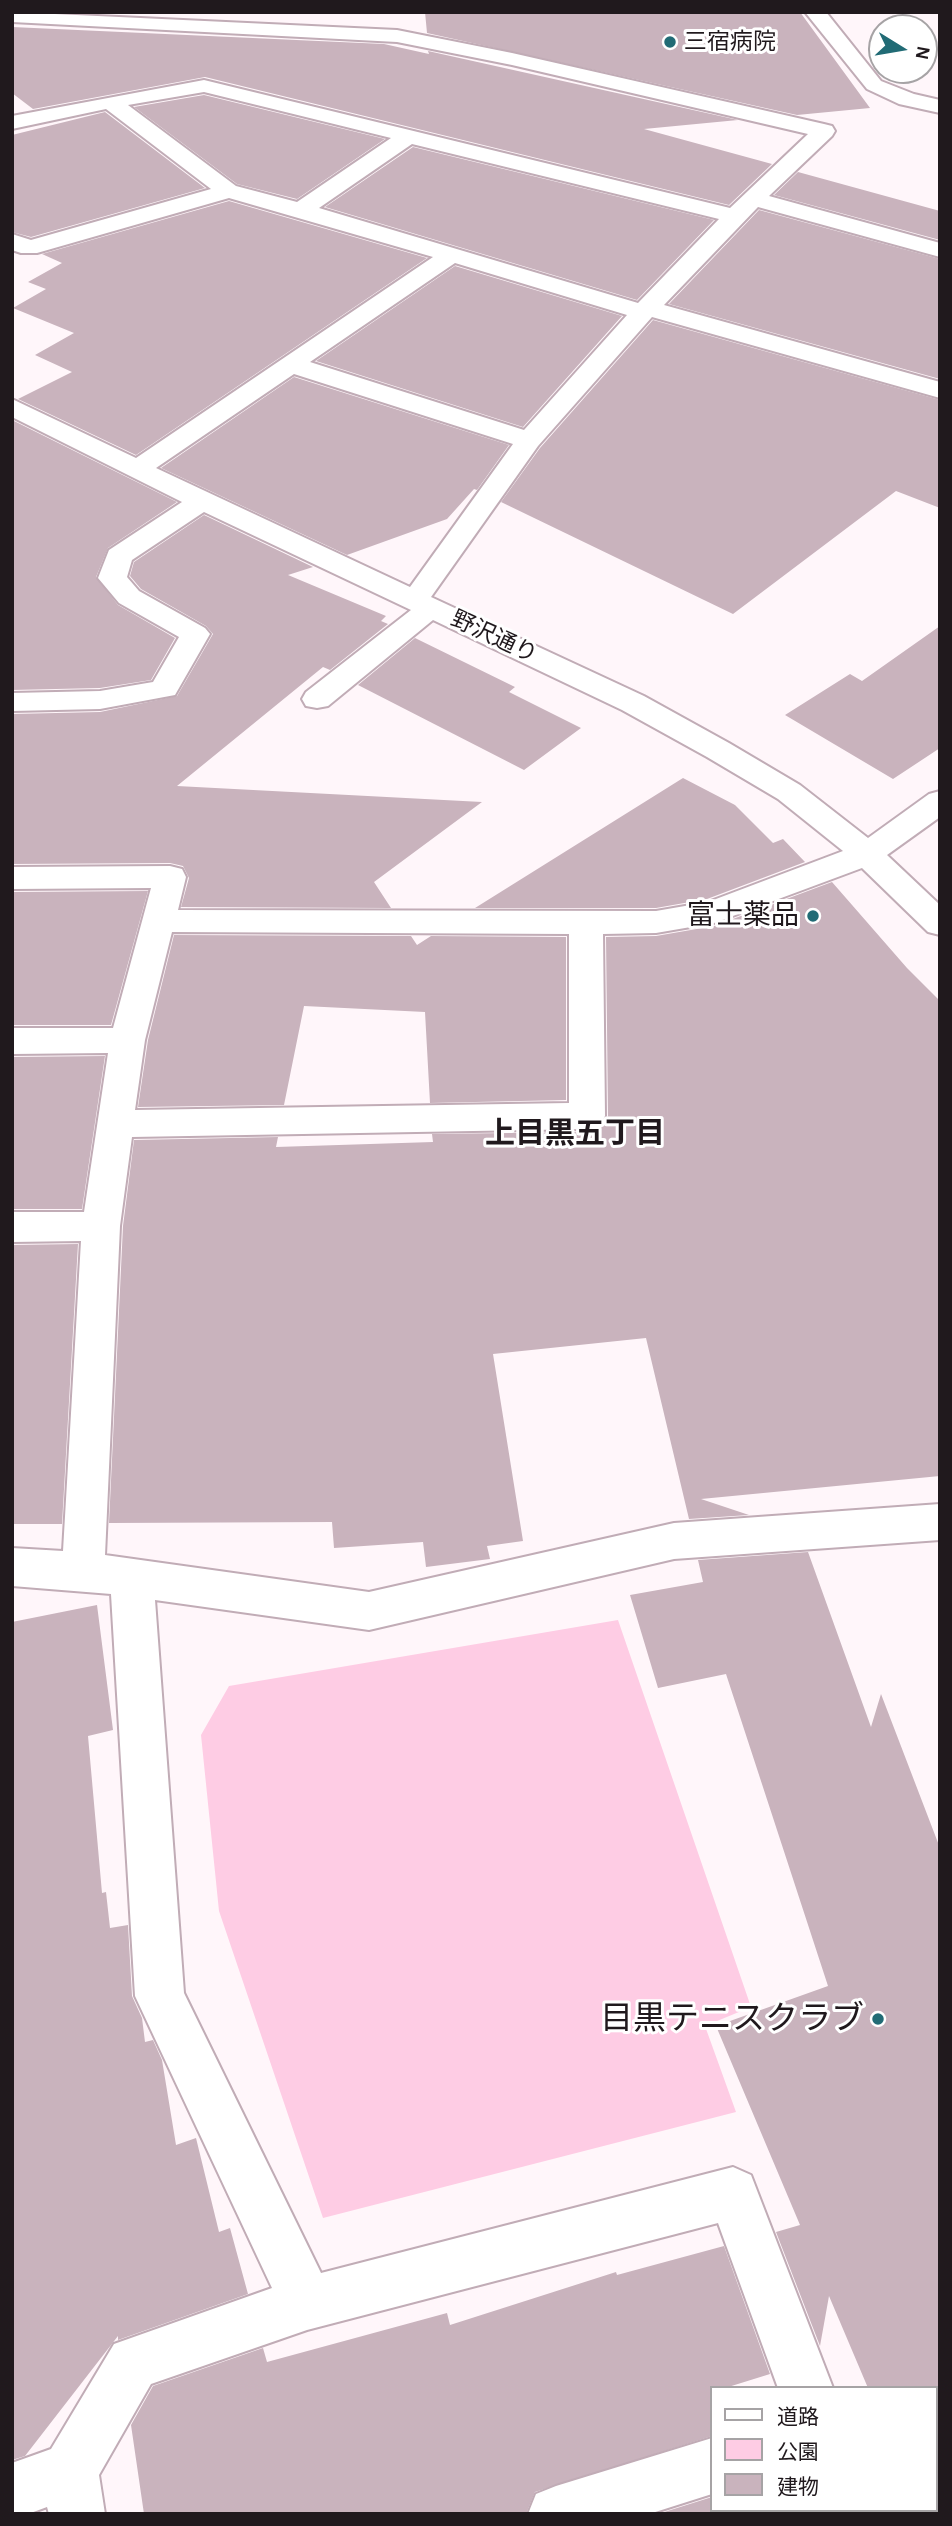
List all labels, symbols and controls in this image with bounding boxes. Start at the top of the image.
north arrow [868,14,938,84]
place label: 三宿病院 [684,28,776,56]
marker: 三宿病院 [662,34,678,50]
text: N [912,44,933,61]
street label: 野沢通り [446,605,542,669]
place label: 富士薬品 [687,899,799,933]
marker: 富士薬品 [805,908,821,924]
district label: 上目黒五丁目 [485,1116,665,1152]
place label: 目黒テニスクラブ [600,1999,864,2039]
marker: 目黒テニスクラブ [870,2011,886,2027]
legend [710,2386,938,2512]
text: 道路 [777,2407,819,2428]
text: 公園 [777,2442,819,2463]
text: 建物 [777,2477,819,2498]

